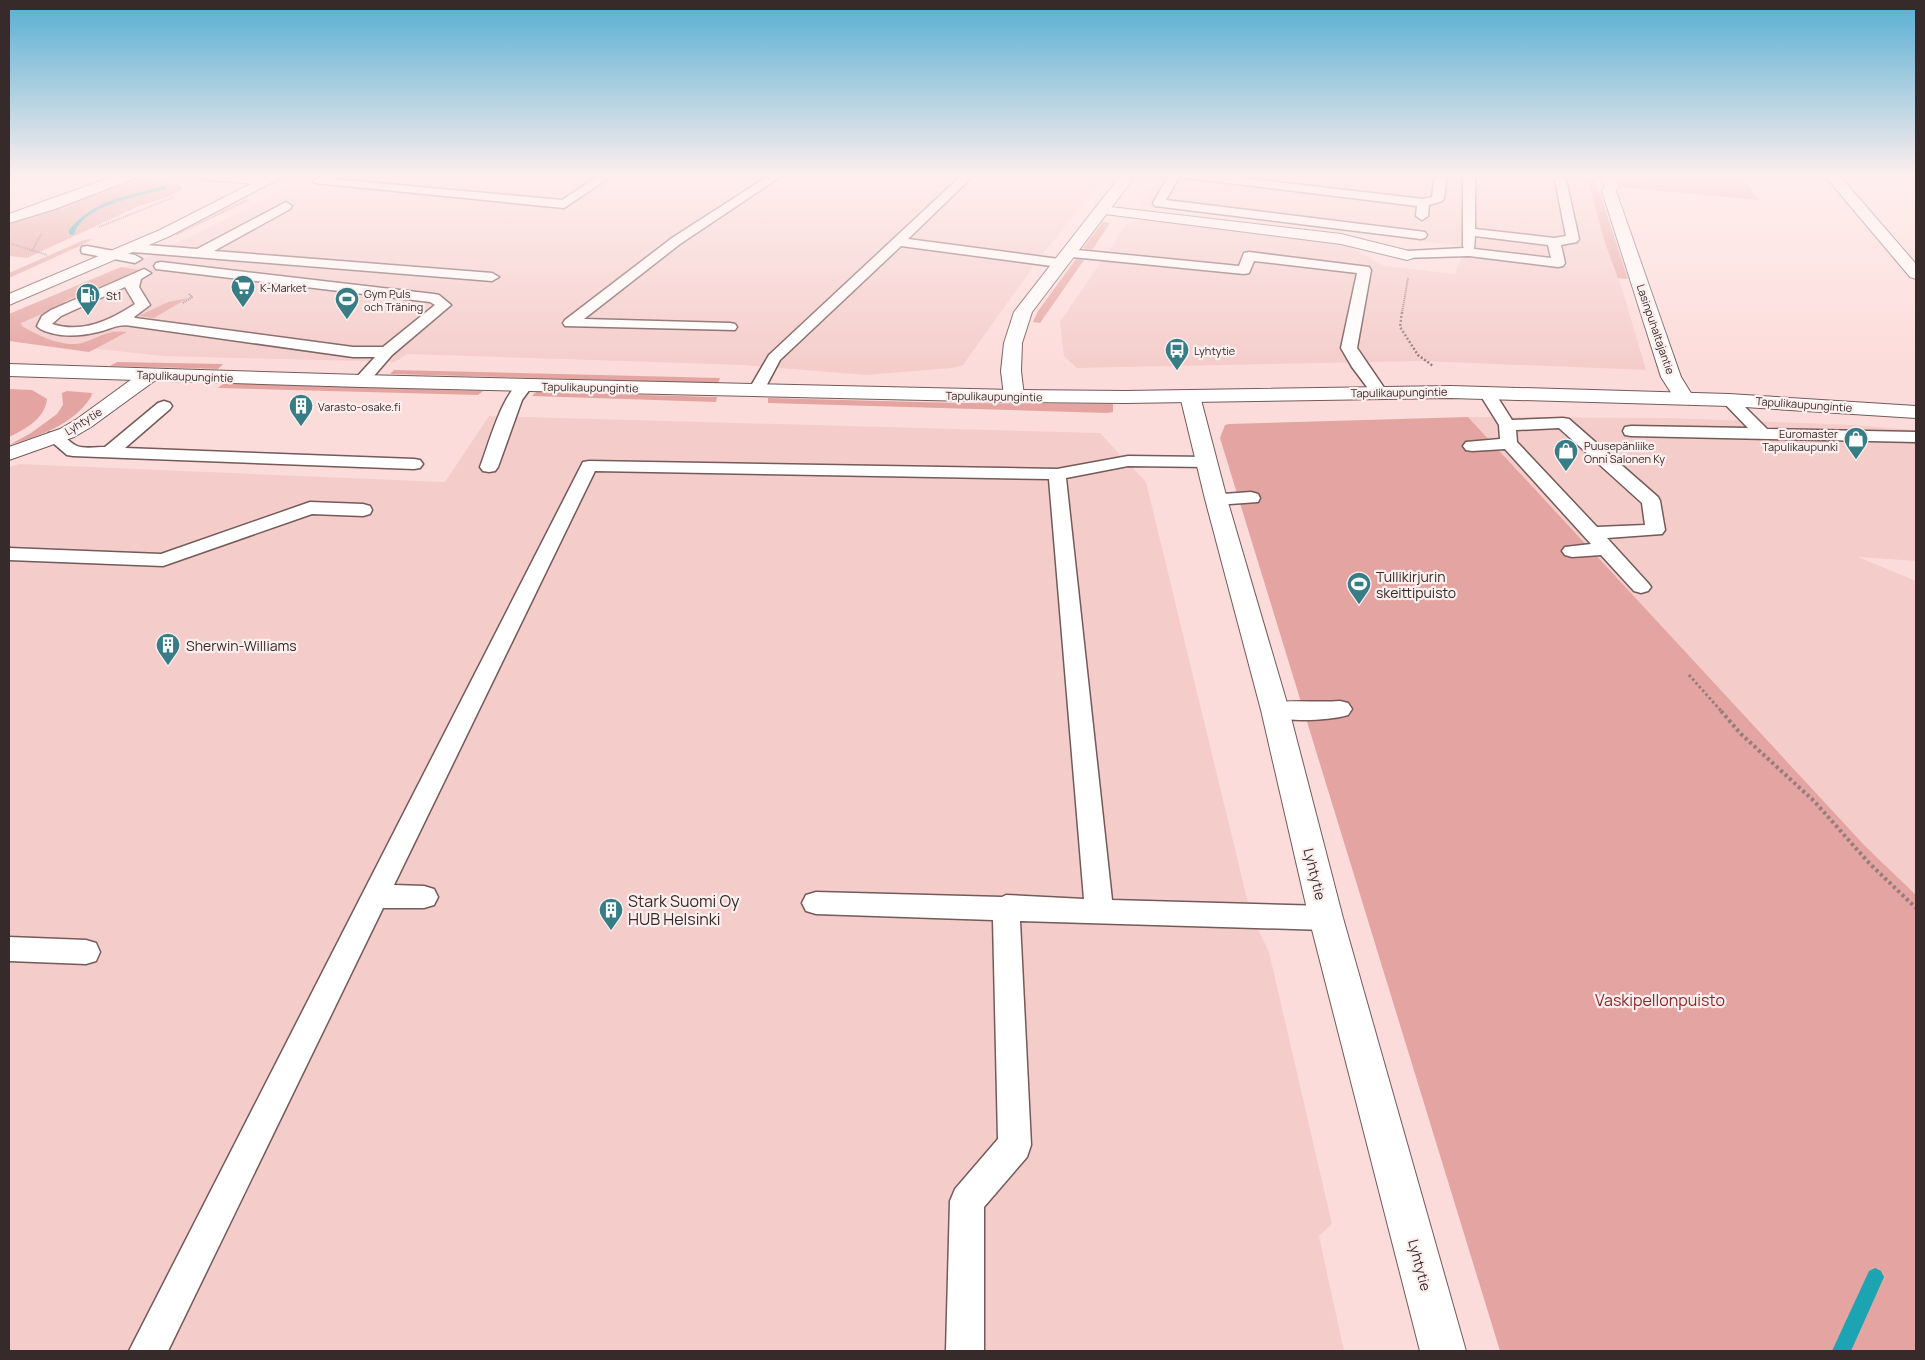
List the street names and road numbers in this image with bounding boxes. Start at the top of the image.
street label: Lasinpuhaltajantie [1634,282,1679,377]
street label: Tapulikaupungintie [136,367,234,385]
street label: Tapulikaupungintie [541,379,639,395]
street label: Tapulikaupungintie [1350,384,1448,400]
street label: Tapulikaupungintie [945,388,1043,404]
street label: Tapulikaupungintie [1755,393,1853,415]
street label: Lyhtytie [62,403,105,438]
street label: Lyhtytie [1299,846,1331,902]
street label: Lyhtytie [1404,1237,1436,1293]

